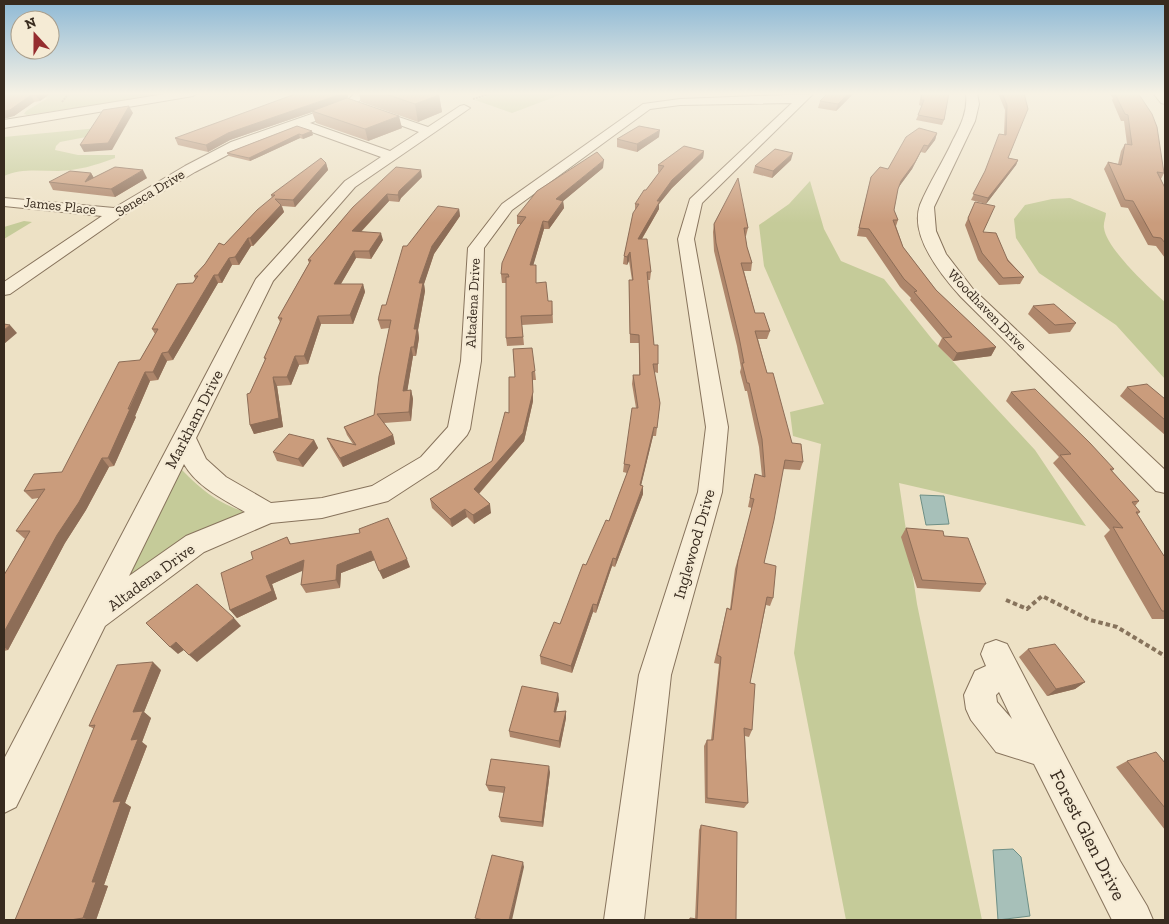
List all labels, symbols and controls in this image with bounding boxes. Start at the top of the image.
north arrow [10,10,60,60]
text: N [23,13,39,33]
street label: Seneca Drive [112,165,188,220]
street label: James Place [23,194,97,218]
street label: Altadena Drive [462,257,484,348]
street label: Woodhaven Drive [944,266,1030,354]
street label: Markham Drive [161,366,227,472]
street label: Inglewood Drive [669,487,719,601]
street label: Altadena Drive [104,539,198,615]
street label: Forest Glen Drive [1045,766,1131,904]

